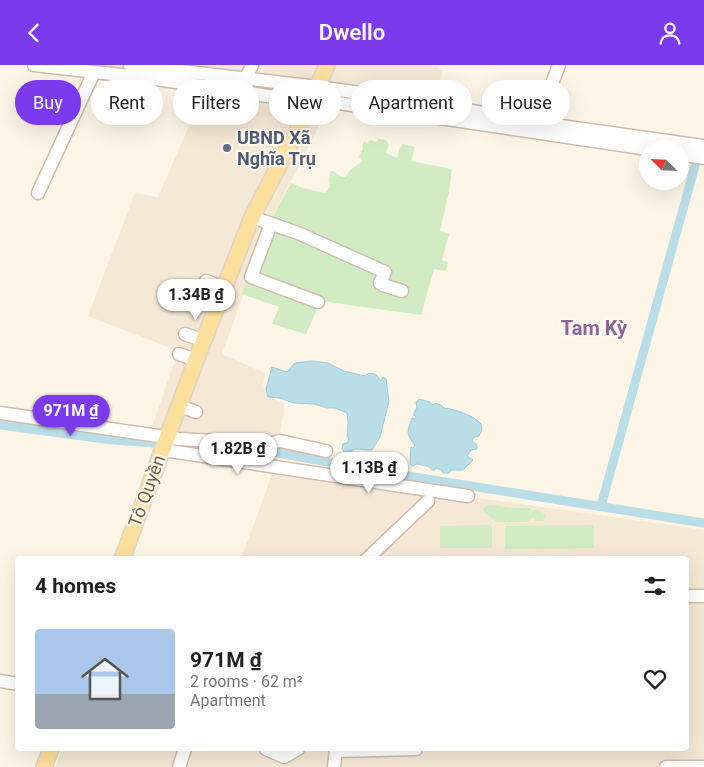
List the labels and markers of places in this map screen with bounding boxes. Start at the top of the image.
place label: UBND Xã Nghĩa Trụ [237,127,316,169]
marker: UBND Xã Nghĩa Trụ [221,142,233,154]
pin: 1.34B ₫ [150,279,242,321]
pin: 971M ₫ [30,395,112,437]
pin: 1.82B ₫ [192,433,284,475]
pin: 1.13B ₫ [323,451,415,494]

